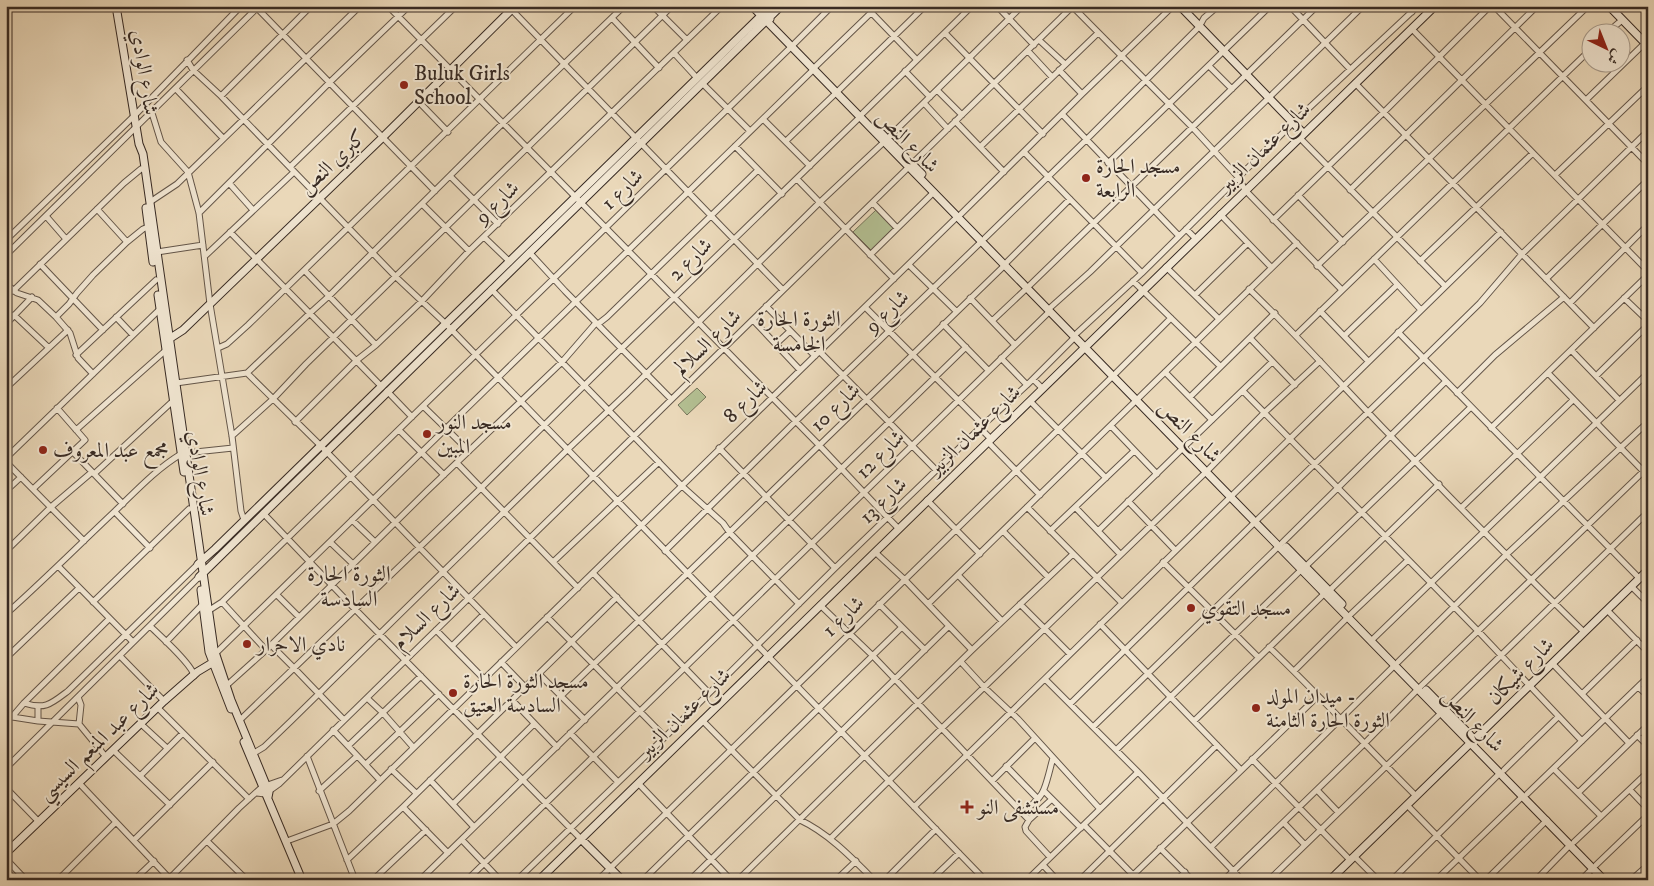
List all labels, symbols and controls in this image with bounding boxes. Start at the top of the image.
north arrow [1582,22,1632,72]
street label: شارع الوادي [120,27,164,118]
text: ش [1603,45,1625,68]
place label: Buluk Girls School [414,61,510,111]
marker: Buluk Girls School [398,79,410,91]
street label: شارع عثمان الزبير [1211,97,1320,203]
street label: شارع النص [867,105,944,182]
street label: كبري النص [293,124,373,203]
place label: مسجد الحارة الرابعة [1096,154,1180,204]
street label: شارع 1 [596,163,652,219]
marker: مسجد الحارة الرابعة [1080,172,1092,184]
street label: شارع 9 [469,175,528,234]
street label: شارع 2 [663,233,721,290]
street label: شارع 9 [859,284,918,343]
street label: شارع السلالم [668,304,750,384]
district label: الثورة الحارة الخامسة [757,306,841,358]
street label: شارع 8 [718,374,776,432]
street label: شارع 10 [805,378,869,441]
street label: شارع عثمان الزبير [921,380,1030,486]
street label: شارع النص [1149,395,1226,472]
place label: مسجد النور المبين [435,410,512,460]
street label: شارع 12 [851,425,914,488]
street label: شارع الوادي [176,428,220,519]
marker: مسجد النور المبين [421,428,433,440]
place label: مجمع عبد المعروف [53,438,169,469]
marker: مجمع عبد المعروف [37,444,49,456]
street label: شارع 13 [854,472,916,533]
district label: الثورة الحارة السادسة [307,561,391,613]
street label: شارع السلام [387,578,469,659]
street label: شارع 1 [817,590,873,646]
place label: مسجد التقوي [1201,596,1291,624]
marker: مسجد التقوي [1185,602,1197,614]
place label: نادي الاحرار [255,632,345,660]
street label: شارع شيكان [1481,632,1563,714]
marker: نادي الاحرار [241,638,253,650]
street label: شارع عثمان الزبير [631,663,740,769]
place label: مسجد الثورة الحارة السادسة العتيق [463,669,589,719]
street label: شارع عبد المنعم السيسي [32,677,169,811]
street label: شارع النص [1433,683,1509,761]
place label: ميدان المولد - الثورة الحارة الثامنة [1266,684,1390,734]
marker: مسجد الثورة الحارة السادسة العتيق [447,687,459,699]
marker: ميدان المولد - الثورة الحارة الثامنة [1250,702,1262,714]
place label: مستشفى النو [976,795,1059,822]
marker: مستشفى النو [960,800,974,814]

